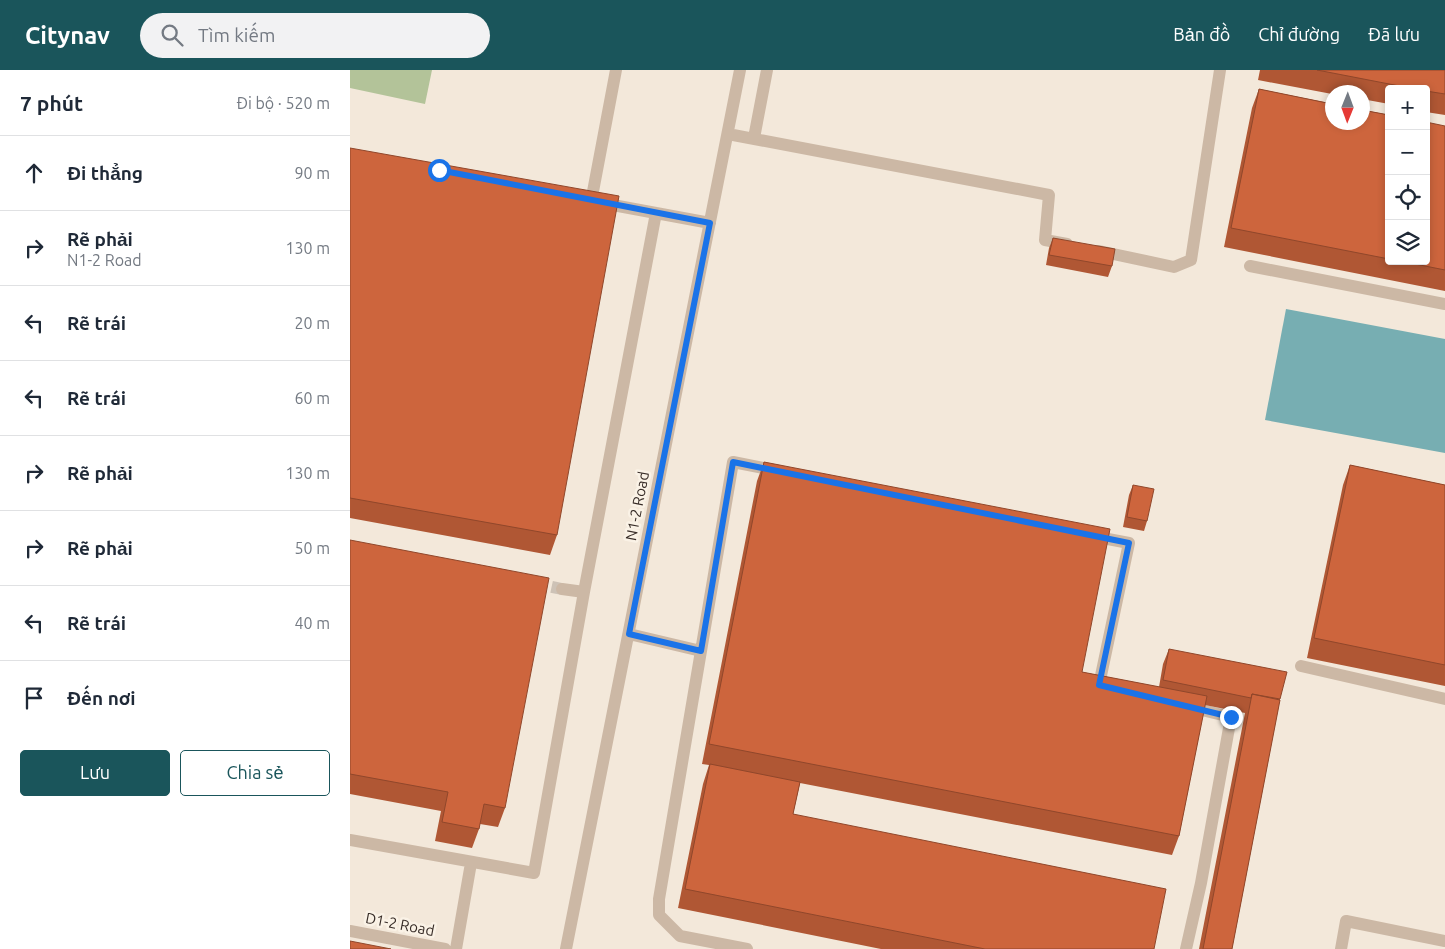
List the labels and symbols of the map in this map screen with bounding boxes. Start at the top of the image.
north arrow [1325,85,1370,130]
route start [428,159,451,182]
street label: N1-2 Road [622,470,652,542]
route end [1220,706,1243,729]
street label: D1-2 Road [364,909,436,939]

